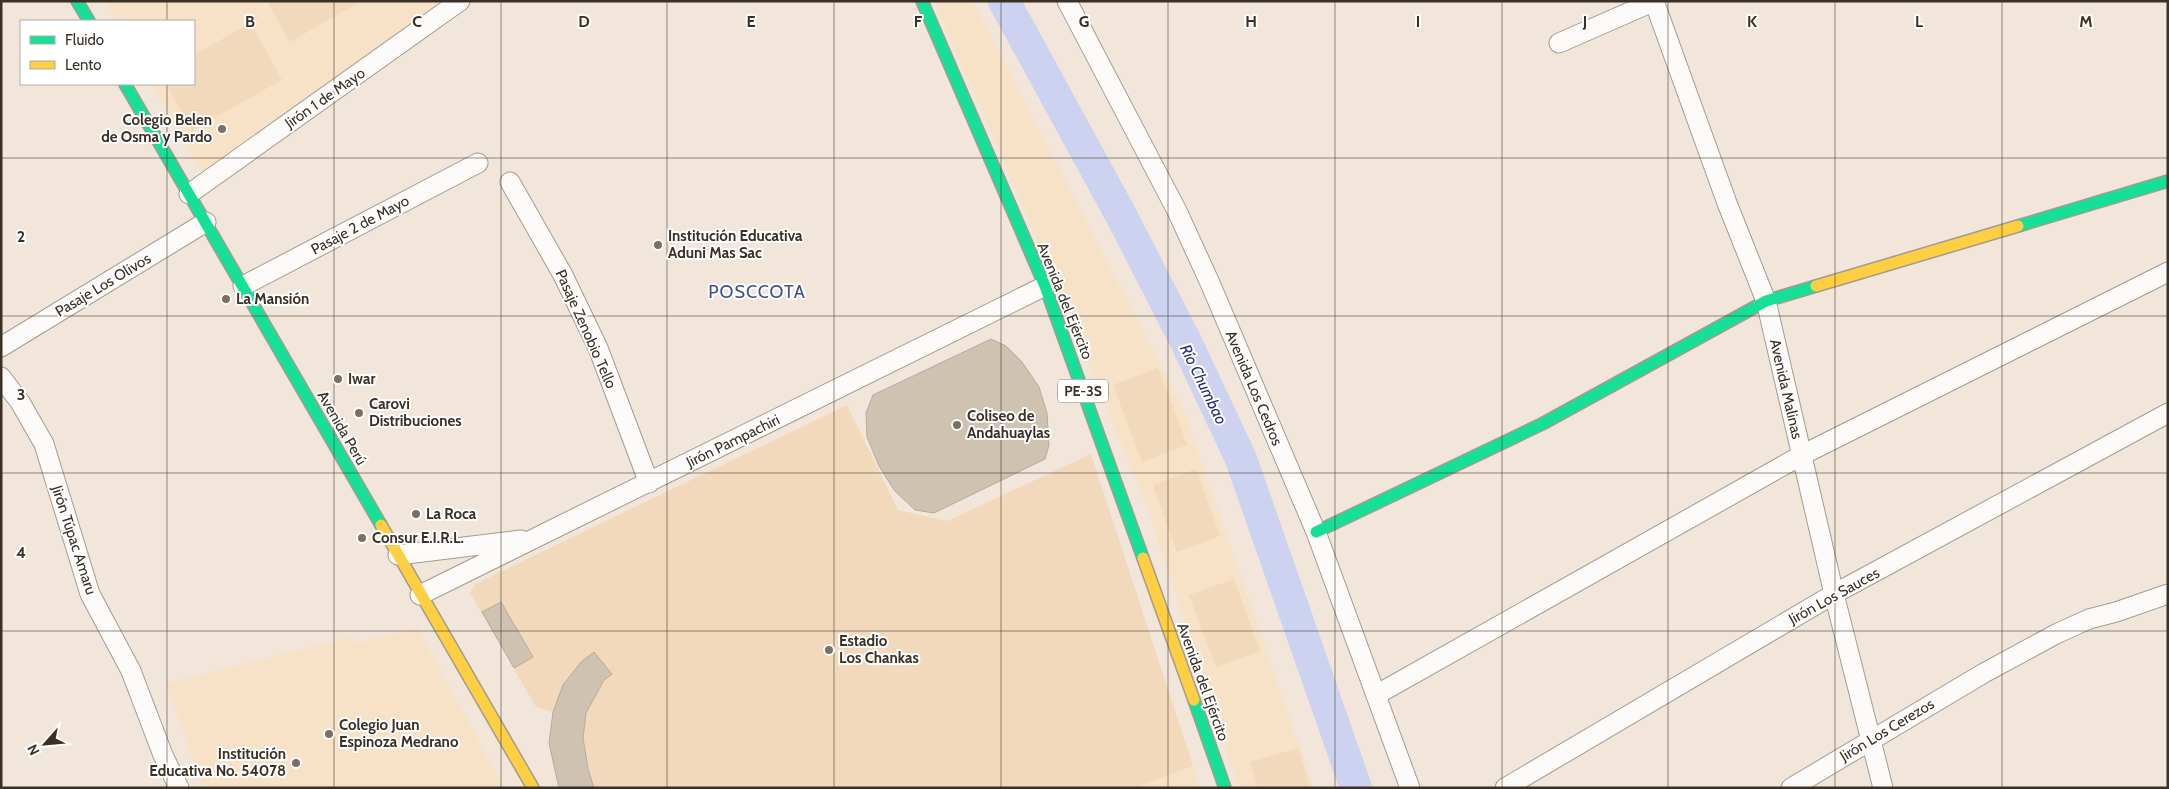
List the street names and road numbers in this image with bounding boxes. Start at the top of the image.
street label: Jirón 1 de Mayo [281,64,369,133]
street label: Pasaje 2 de Mayo [308,192,412,258]
street label: Avenida del Ejército [1033,240,1097,362]
street label: Pasaje Los Olivos [52,249,154,321]
street label: Pasaje Zenobio Tello [552,267,620,391]
street label: Avenida Los Cedros [1222,328,1286,448]
street label: Avenida Malinas [1766,337,1806,441]
road number: PE-3S [1058,380,1108,402]
street label: Avenida Perú [314,388,370,468]
street label: Jirón Pampachiri [682,411,783,472]
street label: Jirón Túpac Amaru [48,482,100,597]
street label: Jirón Los Sauces [1785,564,1883,629]
street label: Avenida del Ejército [1173,621,1233,743]
street label: Jirón Los Cerezos [1836,695,1937,766]

